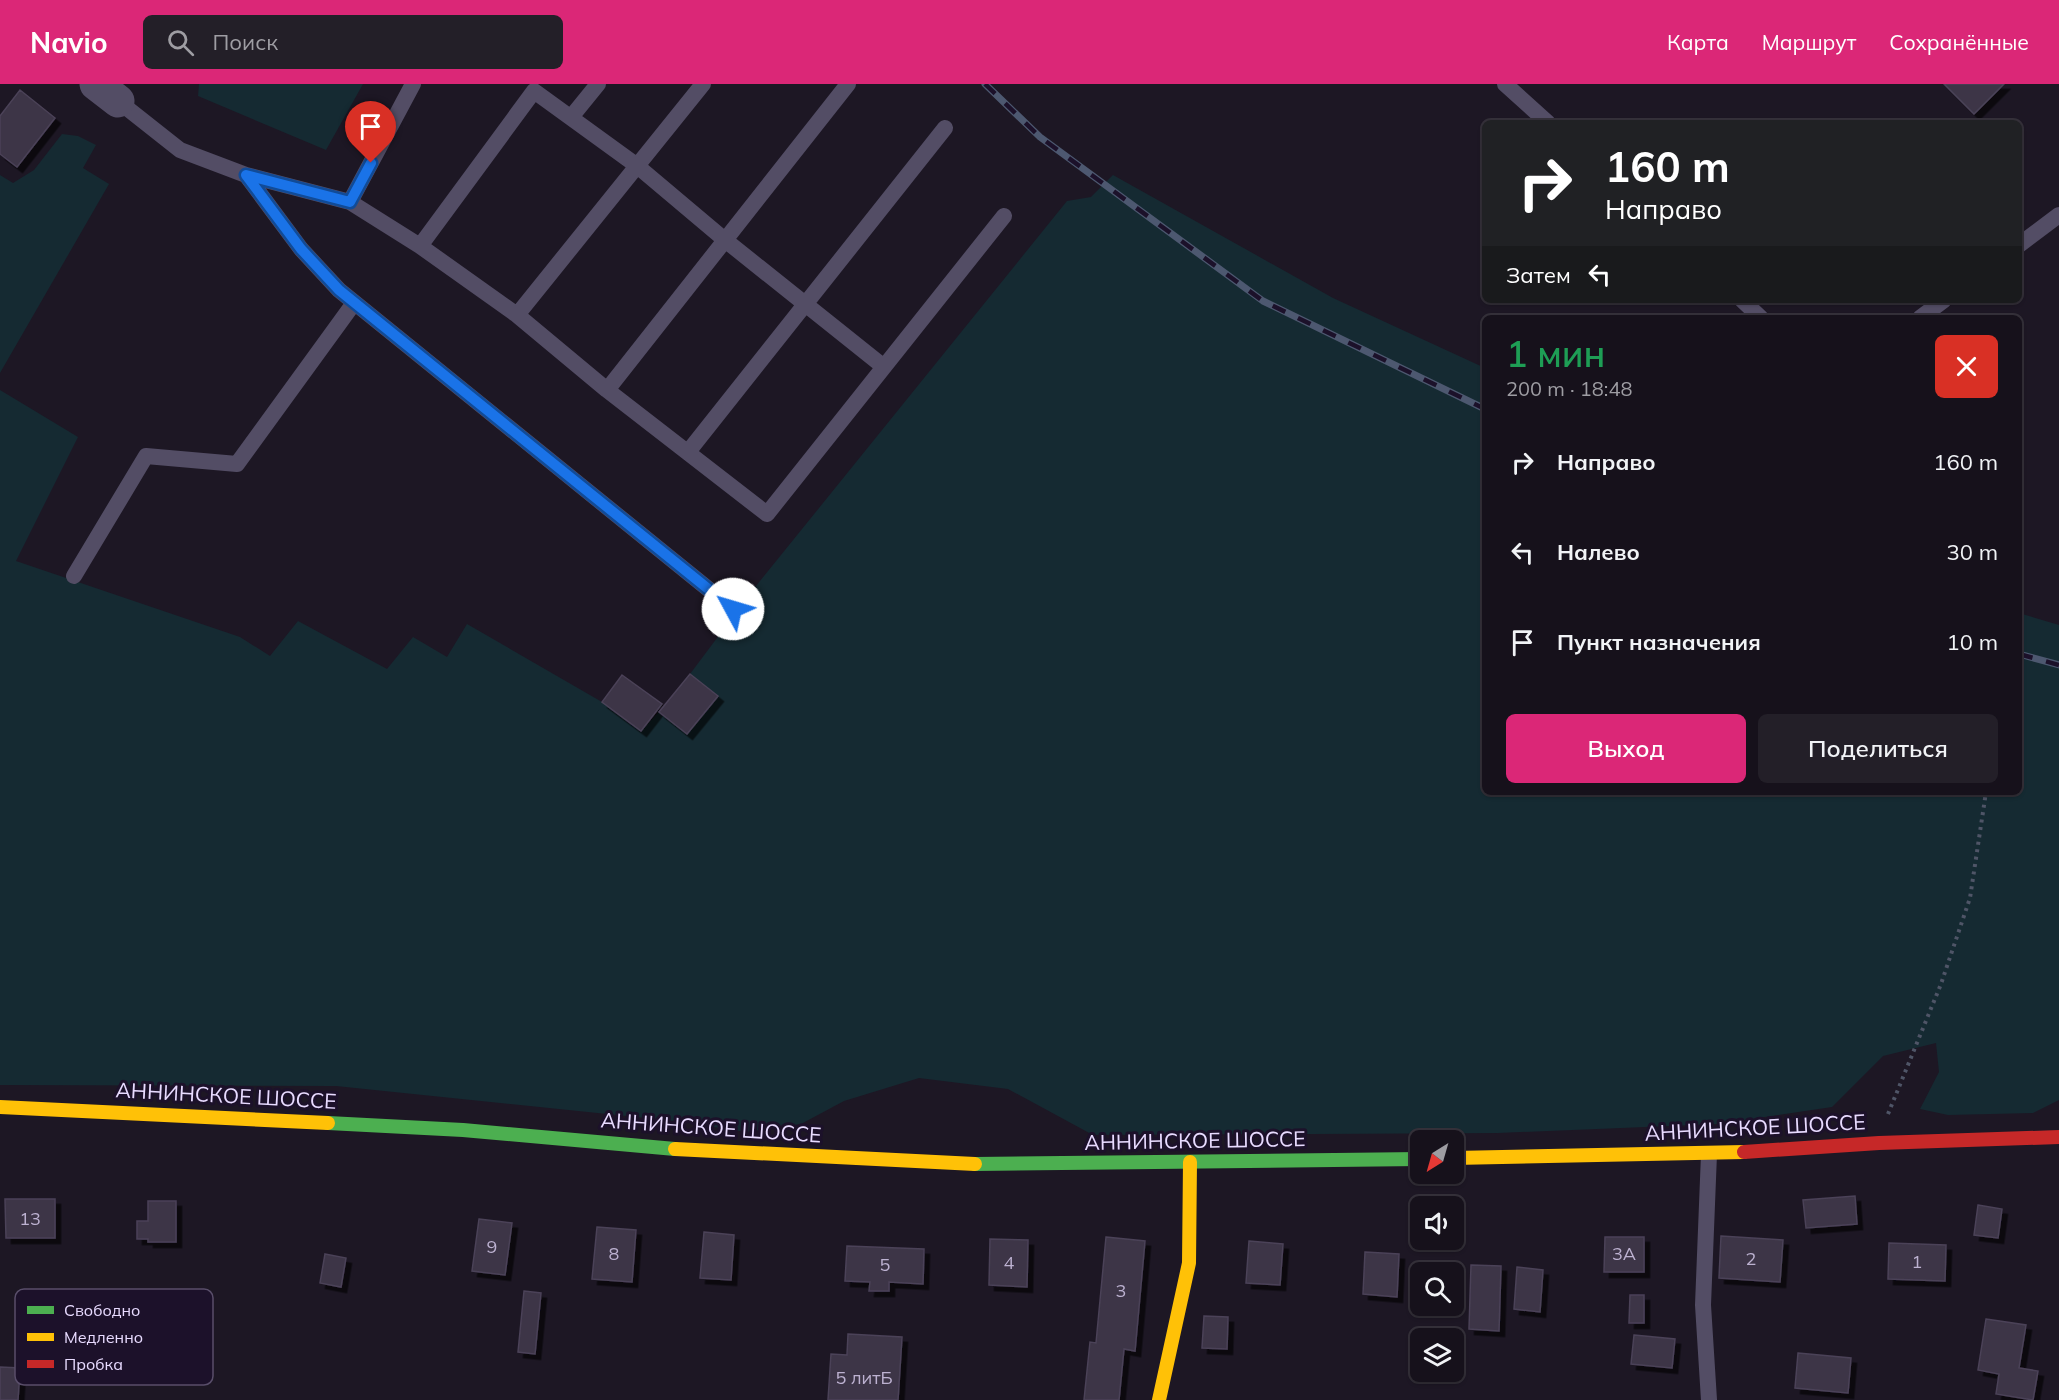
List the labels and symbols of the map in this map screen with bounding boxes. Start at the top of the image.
pin [345,101,396,163]
position arrow [701,577,765,641]
street label: АННИНСКОЕ ШОССЕ [115,1076,337,1114]
street label: АННИНСКОЕ ШОССЕ [600,1106,822,1148]
street label: АННИНСКОЕ ШОССЕ [1644,1108,1866,1146]
street label: АННИНСКОЕ ШОССЕ [1084,1125,1306,1155]
north arrow [1410,1130,1464,1184]
house number: 13 [19,1207,41,1230]
house number: 9 [487,1235,497,1258]
house number: 8 [609,1242,619,1265]
house number: 3А [1612,1242,1636,1265]
house number: 2 [1746,1247,1756,1270]
house number: 1 [1912,1250,1922,1273]
house number: 4 [1004,1251,1015,1274]
house number: 5 [880,1253,891,1276]
house number: 3 [1116,1279,1126,1302]
legend [15,1289,213,1385]
text: Свободно [64,1300,140,1320]
text: Медленно [64,1327,143,1347]
text: Пробка [64,1354,123,1374]
house number: 5 литБ [835,1366,893,1389]

